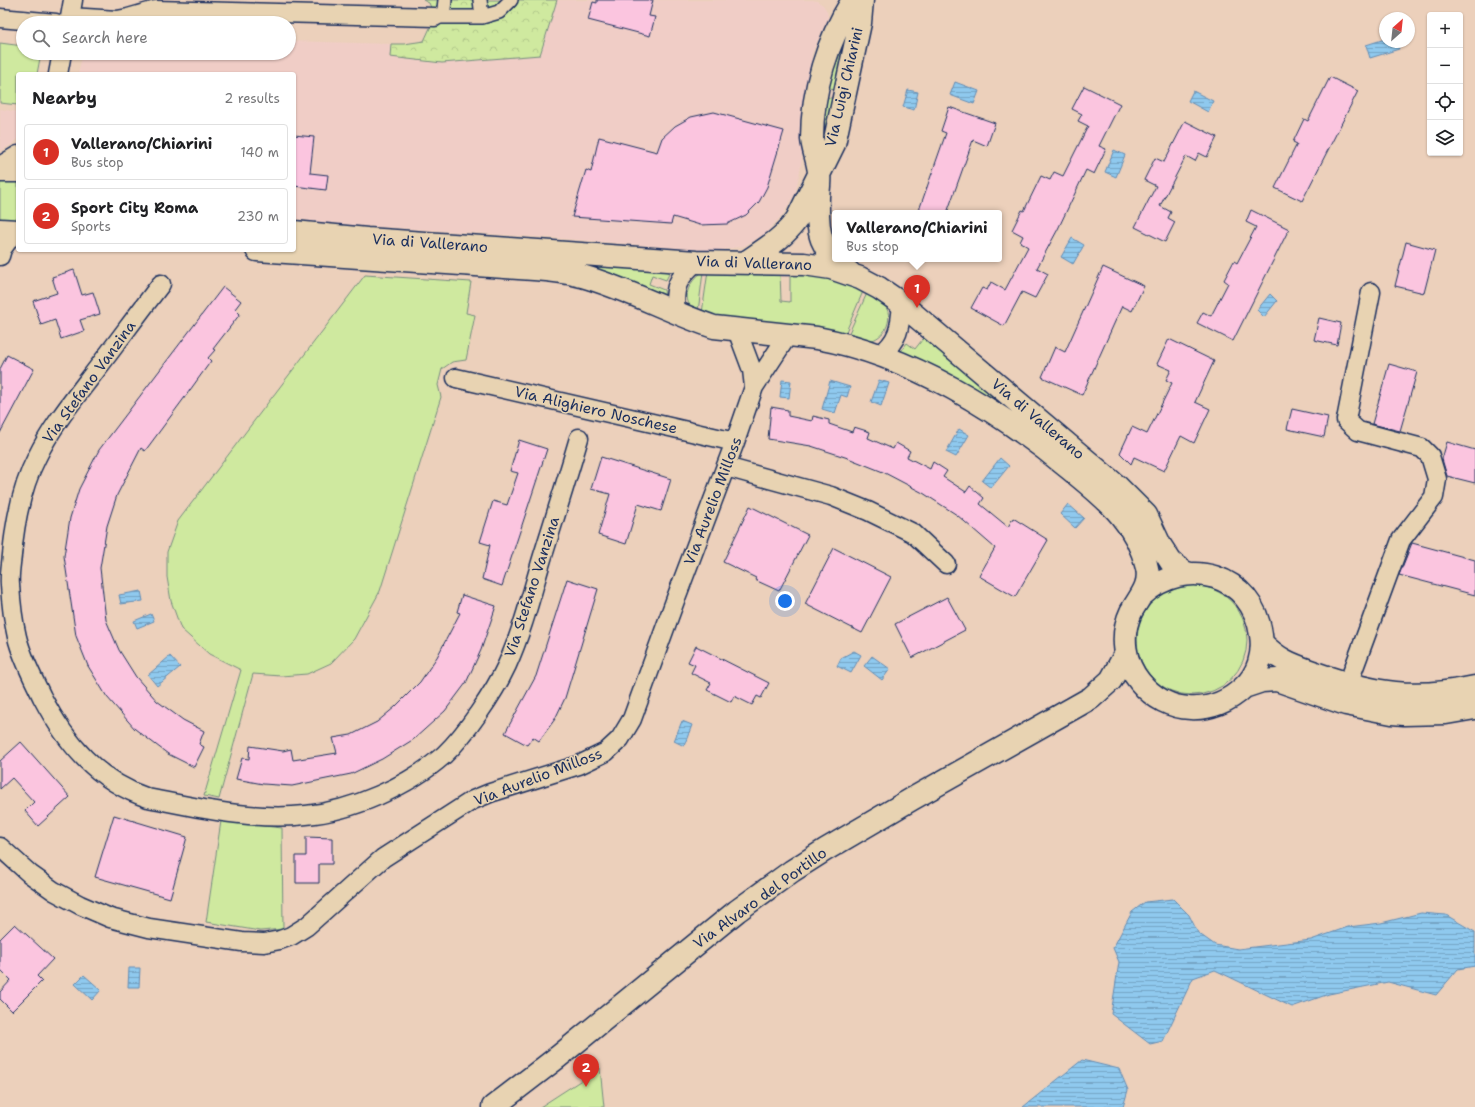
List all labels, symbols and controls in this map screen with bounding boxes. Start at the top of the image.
north arrow [1379,12,1415,48]
map controls [1427,12,1463,156]
button: + [1427,12,1463,48]
search box [16,16,296,60]
street label: Via Luigi Chiarini [820,25,868,149]
icon: search [30,27,52,49]
text: Search here [62,28,148,48]
button: − [1427,48,1463,84]
button: locate [1427,84,1463,120]
text: Nearby [32,87,97,109]
text: 2 results [224,90,280,107]
button: layers [1427,120,1463,156]
text: Vallerano/Chiarini [71,134,212,154]
text: 1 [43,144,49,161]
text: 140 m [240,144,279,161]
text: Bus stop [71,154,123,171]
text: Sport City Roma [71,198,198,218]
text: 2 [41,208,51,225]
text: 230 m [237,208,279,225]
popup [832,210,1002,262]
text: Sports [71,218,111,235]
text: Vallerano/Chiarini [846,218,988,238]
street label: Via di Vallerano [371,229,489,257]
text: Bus stop [846,238,899,255]
street label: Via di Vallerano [696,251,812,275]
pin: 1 [904,275,930,308]
street label: Via Stefano Vanzina [38,316,141,447]
street label: Via di Vallerano [987,374,1089,464]
street label: Via Alighiero Noschese [513,382,679,438]
street label: Via Aurelio Milloss [679,434,747,568]
street label: Via Stefano Vanzina [500,513,564,660]
your location [775,591,795,611]
street label: Via Aurelio Milloss [471,743,605,811]
street label: Via Alvaro del Portillo [689,843,831,953]
pin: 2 [573,1054,599,1087]

